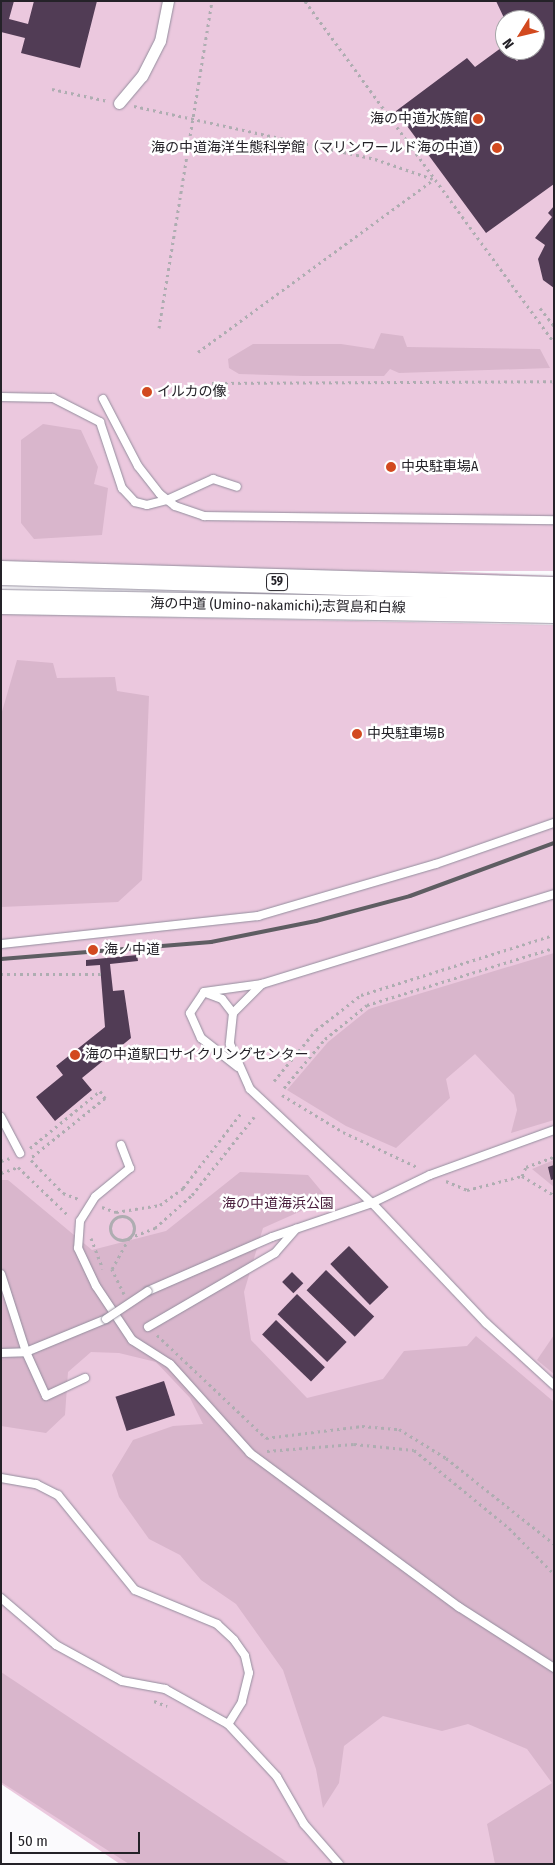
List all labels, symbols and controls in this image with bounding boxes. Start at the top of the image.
north arrow [495,10,545,60]
text: N [499,35,518,52]
place label: 海の中道水族館 [370,111,468,127]
marker: 海の中道水族館 [472,113,484,125]
place label: 海の中道海洋生態科学館（マリンワールド海の中道） [151,140,487,156]
marker: 海の中道海洋生態科学館（マリンワールド海の中道） [491,142,503,154]
place label: イルカの像 [157,384,227,400]
marker: イルカの像 [141,386,153,398]
place label: 中央駐車場A [401,459,478,475]
marker: 中央駐車場A [385,461,397,473]
road number: 59 [266,572,288,592]
street label: 海の中道 (Umino-nakamichi);志賀島和白線 [150,595,406,617]
place label: 中央駐車場B [367,726,445,742]
marker: 中央駐車場B [351,728,363,740]
place label: 海ノ中道 [104,942,160,958]
marker: 海ノ中道 [86,943,100,957]
place label: 海の中道駅口サイクリングセンター [85,1047,309,1063]
marker: 海の中道駅口サイクリングセンター [69,1049,81,1061]
park label: 海の中道海浜公園 [222,1196,334,1212]
scale bar [12,1822,142,1854]
text: 50 m [18,1832,48,1850]

